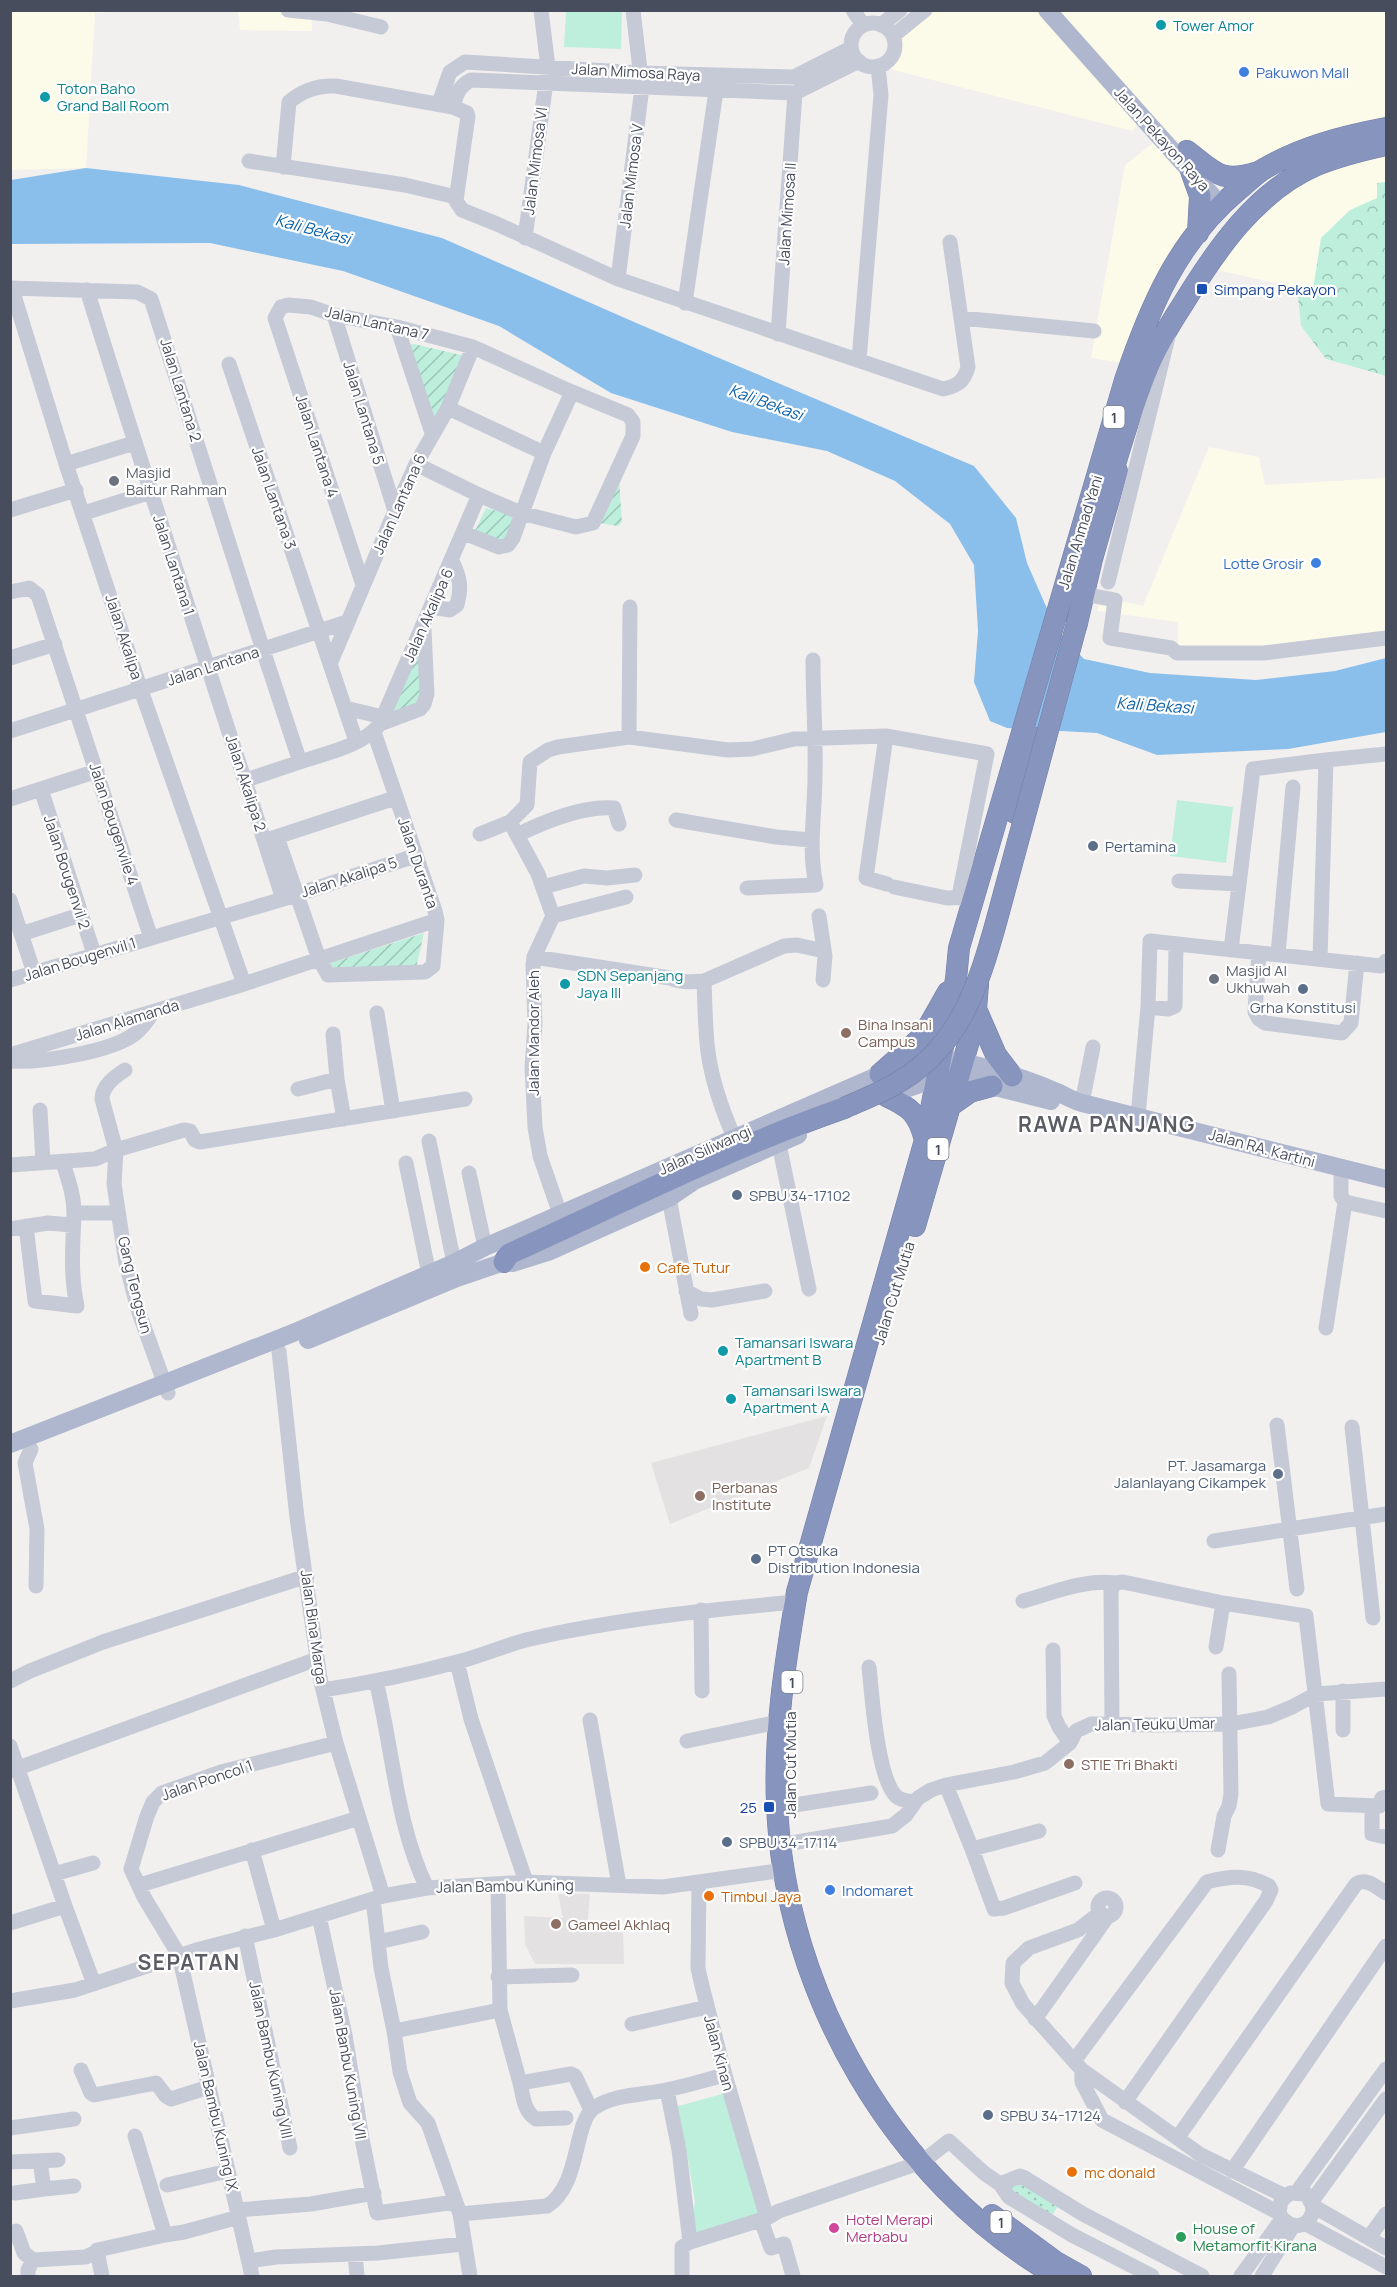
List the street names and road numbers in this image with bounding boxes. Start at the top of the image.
street label: Jalan Mimosa Raya [571,58,701,86]
street label: Jalan Pekayon Raya [1109,82,1215,196]
street label: Jalan Mimosa VI [518,106,552,216]
street label: Jalan Mimosa V [614,123,648,229]
street label: Jalan Mimosa II [773,162,801,266]
street label: Jalan Lantana 7 [323,301,431,345]
street label: Jalan Lantana 2 [155,336,207,444]
street label: Jalan Lantana 5 [338,359,390,467]
street label: Jalan Lantana 4 [290,392,344,500]
road number: 1 [1104,406,1124,428]
street label: Jalan Lantana 3 [247,444,301,552]
street label: Jalan Lantana 6 [367,450,431,558]
street label: Jalan Ahmad Yani [1053,472,1107,592]
street label: Jalan Lantana 1 [148,512,200,618]
street label: Jalan Akalipa 6 [398,565,458,665]
street label: Jalan Akalipa [100,592,148,682]
street label: Jalan Lantana [164,641,262,691]
street label: Jalan Akalipa 2 [221,732,271,834]
street label: Jalan Bougenvile 4 [84,760,144,888]
street label: Jalan Bougenvil 2 [39,812,95,932]
street label: Jalan Duranta [393,815,443,911]
street label: Jalan Akalipa 5 [298,852,400,902]
street label: Jalan Bougenvil 1 [22,932,138,986]
street label: Jalan Mandor Aleh [523,970,544,1096]
street label: Jalan Alamanda [73,994,181,1046]
street label: Jalan Siliwangi [655,1120,755,1180]
street label: Jalan RA. Kartini [1206,1124,1318,1172]
road number: 1 [928,1138,948,1160]
street label: Gang Tengsun [113,1234,157,1336]
street label: Jalan Cut Mutia [868,1239,920,1347]
street label: Jalan Bina Marga [296,1568,332,1686]
road number: 1 [782,1671,802,1693]
street label: Jalan Cut Mutia [780,1711,801,1819]
street label: Jalan Teuku Umar [1094,1712,1216,1736]
street label: Jalan Poncol 1 [159,1755,255,1805]
street label: Jalan Bambu Kuning [436,1874,574,1898]
street label: Jalan Bambu Kuning VIII [244,1980,298,2140]
street label: Jalan Banbu Kuning VII [324,1987,372,2141]
street label: Jalan Kinan [699,2013,739,2093]
street label: Jalan Bambu Kuning IX [189,2039,243,2193]
road number: 1 [990,2211,1012,2233]

